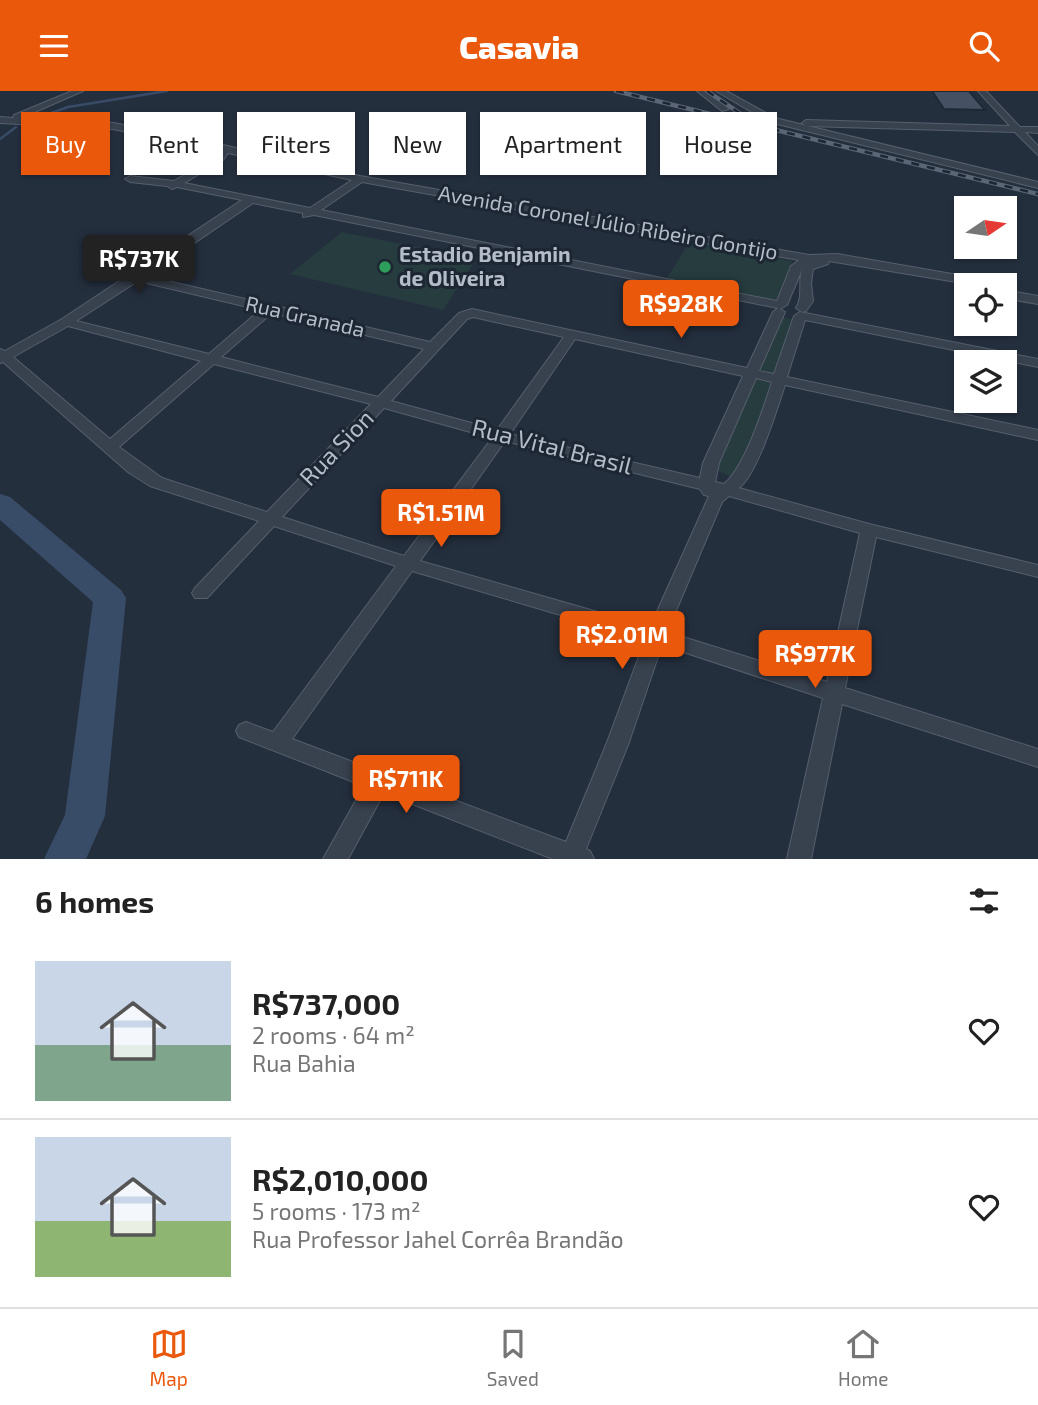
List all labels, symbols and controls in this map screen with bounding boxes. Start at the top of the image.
icon: menu [35,27,73,65]
text: Casavia [459,27,579,65]
icon: search [965,27,1003,65]
chip: Buy [21,112,110,175]
chip: Rent [124,112,223,175]
chip: Filters [237,112,355,175]
chip: New [369,112,466,175]
chip: Apartment [480,112,646,175]
chip: House [660,112,777,175]
street label: Avenida Coronel Júlio Ribeiro Gontijo [436,179,780,265]
north arrow [954,196,1017,259]
map controls [954,196,1017,413]
pin: R$737K [82,235,196,295]
place label: Estadio Benjamin de Oliveira [399,241,571,290]
text: R$737K [99,244,179,272]
marker: Estadio Benjamin de Oliveira [377,259,393,275]
button: locate [954,273,1017,336]
pin: R$928K [624,281,738,340]
text: R$928K [639,289,723,317]
street label: Rua Granada [243,290,367,341]
button: layers [954,350,1017,413]
street label: Rua Sion [293,403,379,491]
street label: Rua Vital Brasil [469,412,636,479]
pin: R$1.51M [376,489,506,549]
text: R$1.51M [397,498,485,526]
pin: R$2.01M [557,611,687,671]
text: R$2.01M [576,620,668,648]
pin: R$977K [758,631,872,690]
text: R$977K [775,639,855,667]
pin: R$711K [349,755,463,815]
text: R$711K [369,764,443,792]
icon: filters [965,882,1003,920]
text: 6 homes [35,883,154,919]
text: R$737,000 [252,985,400,1021]
icon: home [91,989,175,1073]
icon: heart [965,1012,1003,1050]
text: 2 rooms · 64 m² [252,1021,415,1049]
text: Rua Bahia [252,1049,356,1077]
text: R$2,010,000 [252,1161,428,1197]
icon: home [91,1165,175,1249]
icon: heart [965,1188,1003,1226]
text: 5 rooms · 173 m² [252,1197,421,1225]
text: Rua Professor Jahel Corrêa Brandão [252,1225,624,1253]
tab: Map [150,1325,188,1390]
tab: Saved [487,1325,539,1390]
tab: Home [838,1325,888,1390]

